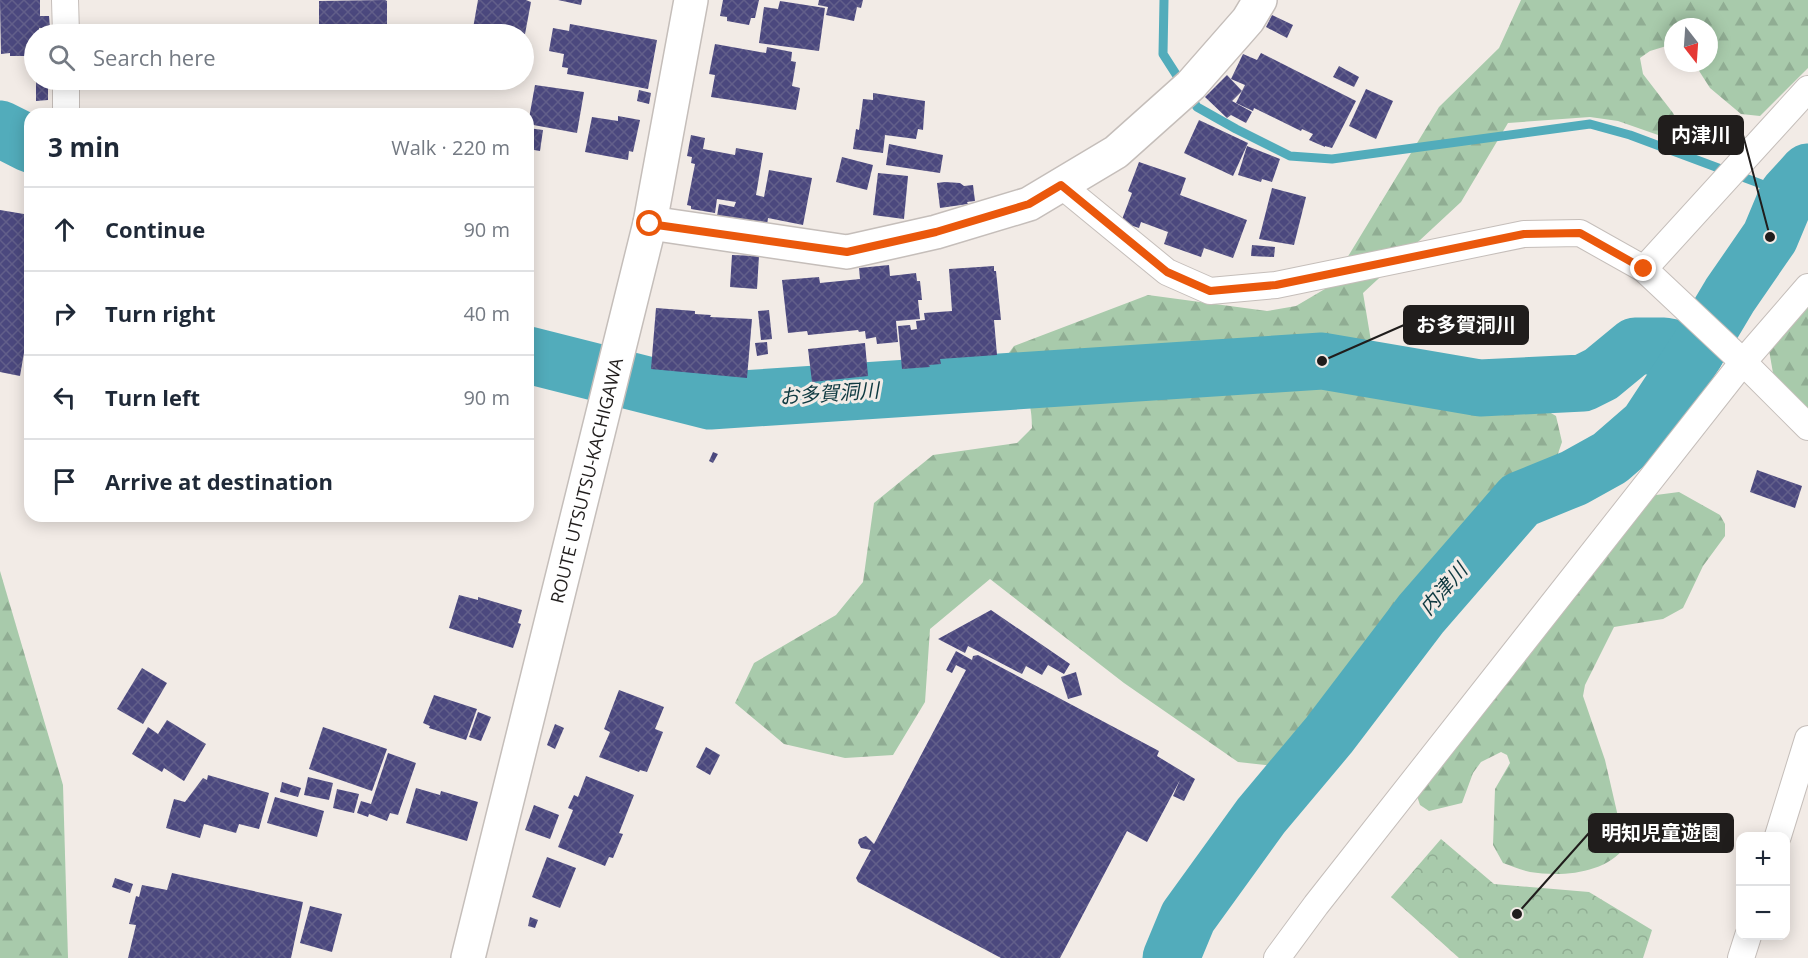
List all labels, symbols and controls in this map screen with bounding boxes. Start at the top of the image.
north arrow [1664,18,1718,72]
search box [24,24,534,90]
icon: search [45,41,78,74]
text: Search here [93,42,216,72]
callout: 内津川 [1659,116,1743,154]
text: 内津川 [1671,121,1731,148]
text: 3 min [48,129,120,165]
text: Walk · 220 m [391,134,510,161]
route start [636,210,662,236]
icon: ahead [48,213,81,246]
text: Continue [105,214,205,244]
text: 90 m [463,216,510,243]
route end [1630,255,1656,281]
icon: right [48,297,81,330]
text: Turn right [105,298,216,328]
text: 40 m [463,300,510,327]
callout: お多賀洞川 [1404,306,1528,344]
text: お多賀洞川 [1416,311,1516,338]
street label: ROUTE UTSUTSU-KACHIGAWA [544,355,628,606]
water label: お多賀洞川 [778,376,882,410]
icon: left [48,381,81,414]
text: Turn left [105,382,200,412]
text: 90 m [463,384,510,411]
icon: arrive [48,465,81,498]
text: Arrive at destination [105,466,333,496]
water label: 内津川 [1413,556,1474,620]
callout: 明知児童遊園 [1589,814,1733,852]
text: 明知児童遊園 [1601,819,1721,846]
map controls [1736,832,1790,940]
button: + [1736,832,1790,886]
button: − [1736,886,1790,940]

